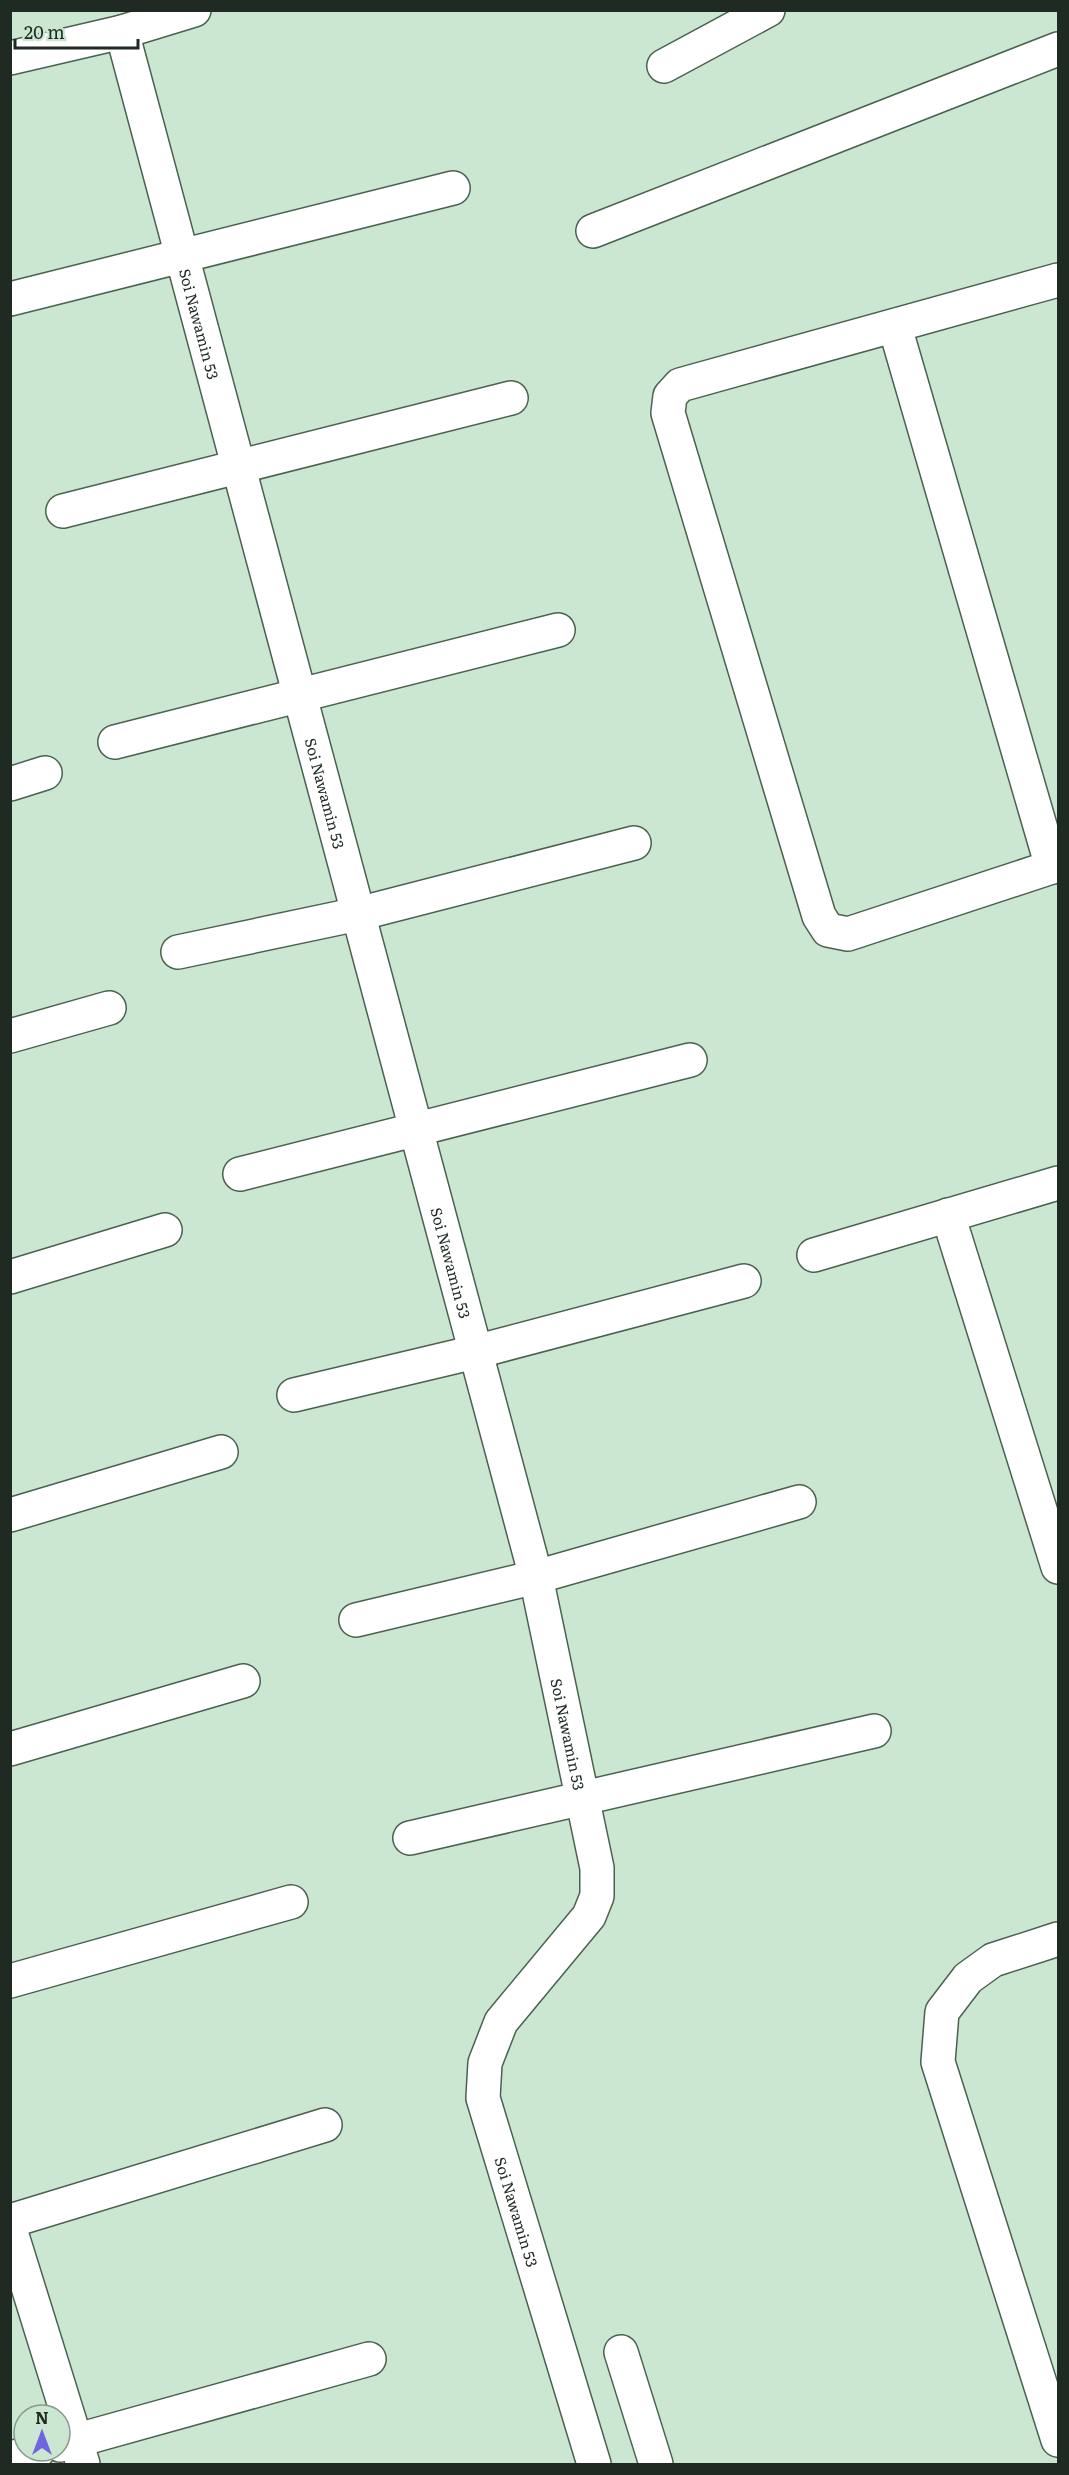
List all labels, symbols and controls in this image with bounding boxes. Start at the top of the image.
scale bar [15,12,138,50]
text: 20 m [24,18,65,45]
street label: Soi Nawamin 53 [174,266,226,382]
street label: Soi Nawamin 53 [300,735,352,851]
street label: Soi Nawamin 53 [426,1205,478,1321]
street label: Soi Nawamin 53 [546,1676,592,1792]
street label: Soi Nawamin 53 [490,2154,545,2270]
north arrow [12,2403,72,2463]
text: N [35,2405,49,2429]

